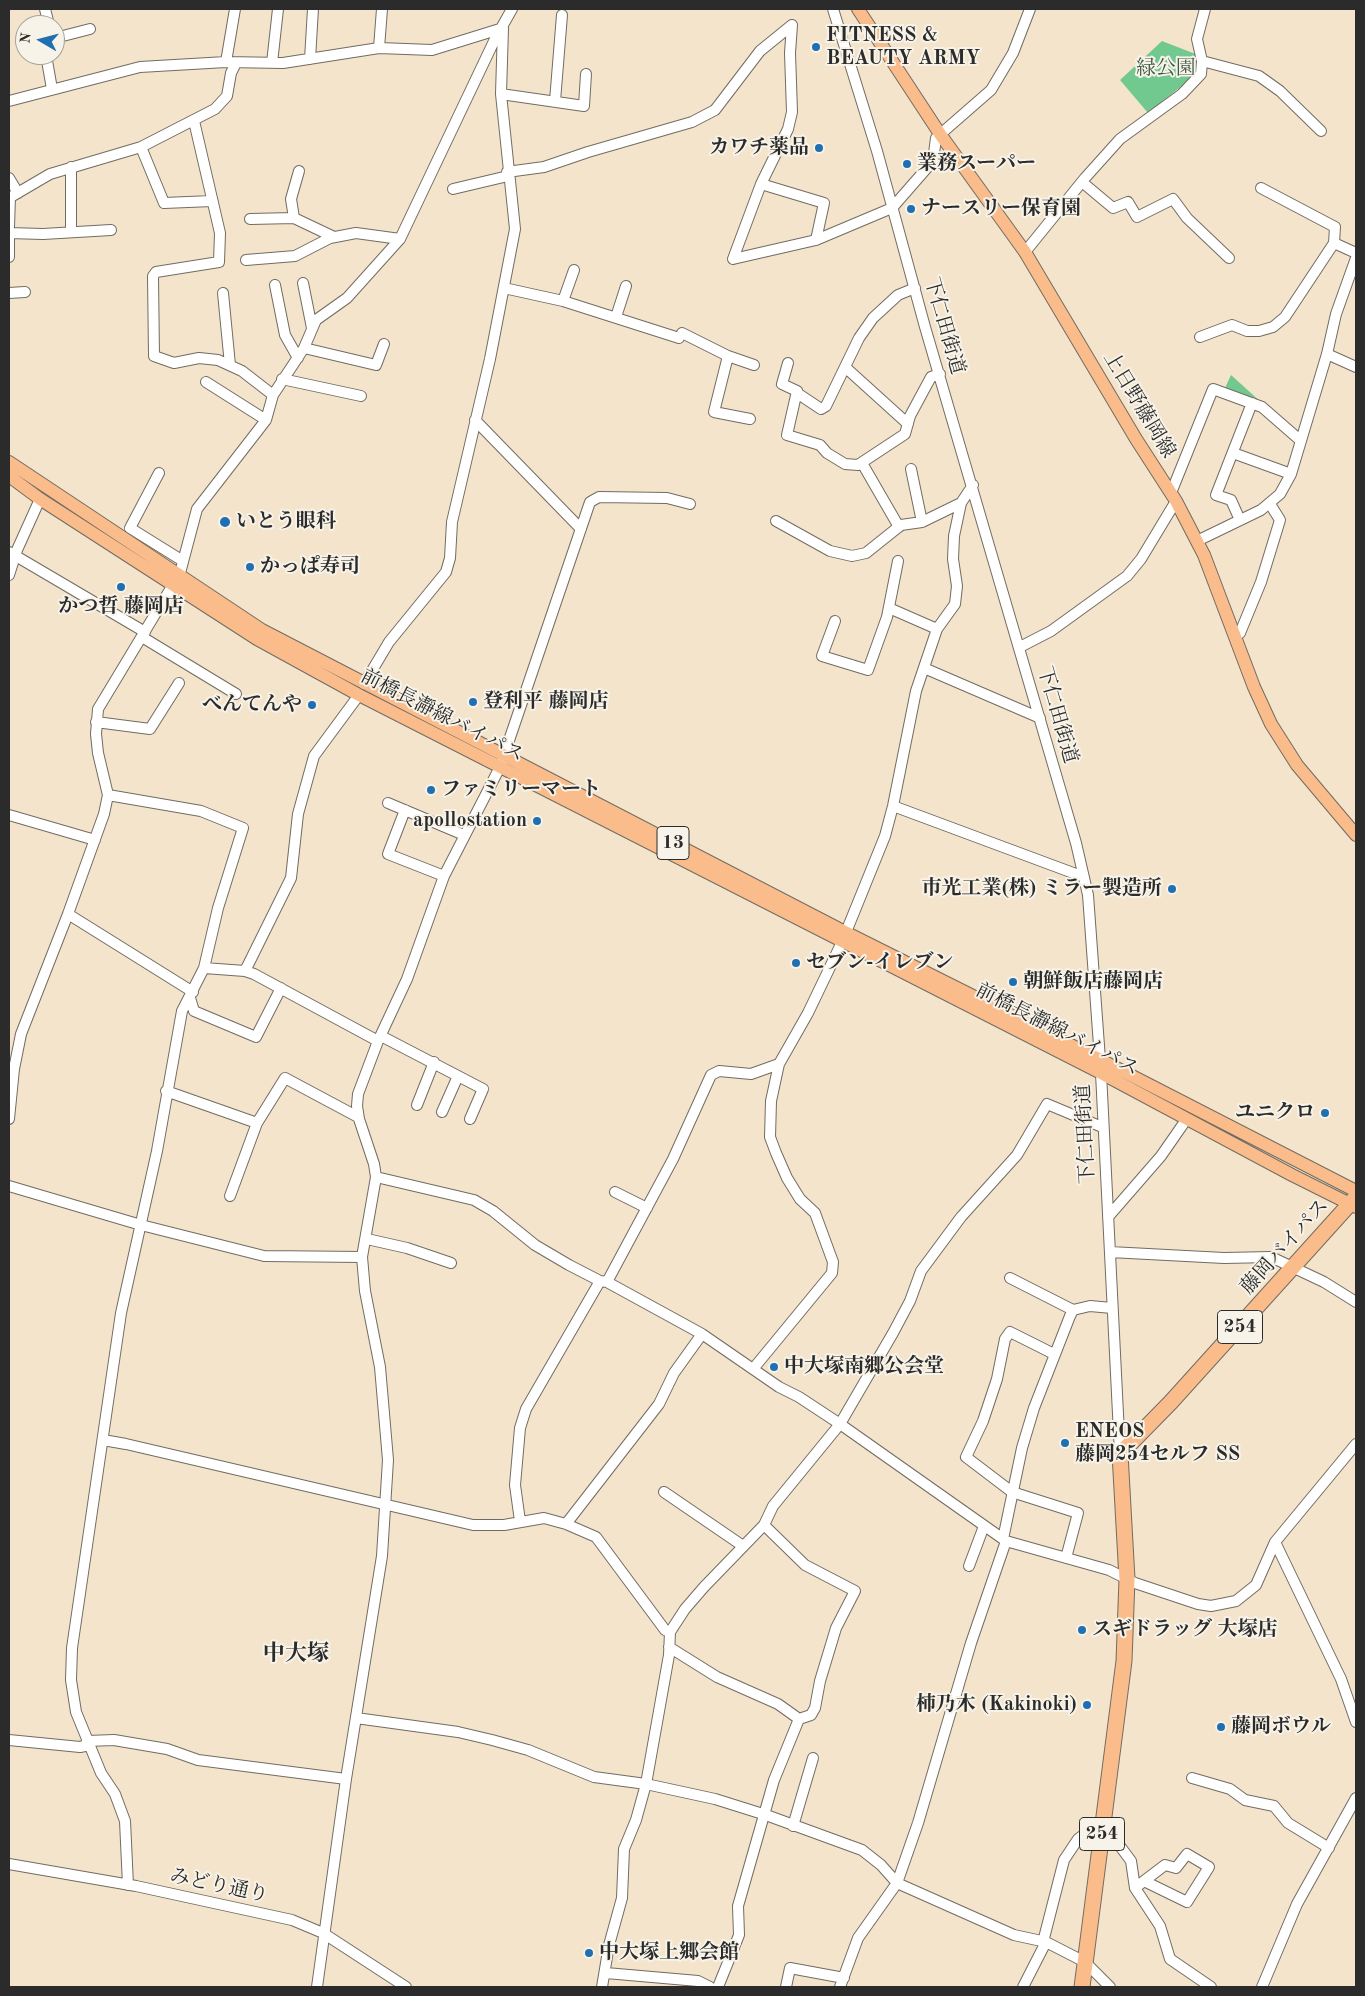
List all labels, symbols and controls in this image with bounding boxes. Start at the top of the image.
north arrow [15,15,65,65]
place label: FITNESS & BEAUTY ARMY [826,24,980,71]
text: N [18,32,34,44]
marker: FITNESS & BEAUTY ARMY [810,41,822,53]
park label: 緑公園 [1136,57,1196,81]
place label: カワチ薬品 [709,136,809,160]
marker: カワチ薬品 [813,142,825,154]
place label: 業務スーパー [917,152,1036,176]
marker: 業務スーパー [901,158,913,170]
place label: ナースリー保育園 [921,197,1081,221]
marker: ナースリー保育園 [905,203,917,215]
street label: 下仁田街道 [919,275,969,377]
street label: 上日野藤岡線 [1098,347,1180,463]
place label: いとう眼科 [236,510,336,534]
marker: いとう眼科 [218,515,232,529]
place label: かっぱ寿司 [260,555,360,579]
marker: かっぱ寿司 [244,561,256,573]
marker: かつ哲 藤岡店 [115,581,127,593]
place label: かつ哲 藤岡店 [58,595,184,619]
street label: 前橋長瀞線バイパス [356,664,528,768]
street label: 下仁田街道 [1032,664,1082,766]
place label: 登利平 藤岡店 [483,690,609,714]
place label: べんてんや [202,693,302,717]
marker: 登利平 藤岡店 [467,696,479,708]
marker: べんてんや [306,699,318,711]
place label: ファミリーマート [441,778,601,802]
marker: ファミリーマート [425,784,437,796]
place label: apollostation [413,809,527,833]
marker: apollostation [531,815,543,827]
road number: 13 [657,826,689,860]
place label: 市光工業(株) ミラー製造所 [922,877,1162,901]
marker: 市光工業(株) ミラー製造所 [1166,883,1178,895]
place label: セブン-イレブン [806,951,953,975]
marker: セブン-イレブン [790,957,802,969]
place label: 朝鮮飯店藤岡店 [1023,970,1163,994]
marker: 朝鮮飯店藤岡店 [1007,976,1019,988]
street label: 前橋長瀞線バイパス [971,978,1143,1082]
street label: 下仁田街道 [1071,1083,1101,1185]
place label: ユニクロ [1235,1101,1315,1125]
marker: ユニクロ [1319,1107,1331,1119]
street label: 藤岡バイパス [1236,1194,1334,1300]
road number: 254 [1218,1310,1262,1344]
place label: 中大塚南郷公会堂 [784,1355,944,1379]
marker: 中大塚南郷公会堂 [768,1361,780,1373]
place label: ENEOS 藤岡254セルフ SS [1075,1420,1240,1467]
marker: ENEOS 藤岡254セルフ SS [1059,1437,1071,1449]
place label: スギドラッグ 大塚店 [1092,1618,1278,1642]
marker: スギドラッグ 大塚店 [1076,1624,1088,1636]
district label: 中大塚 [263,1641,329,1667]
place label: 柿乃木 (Kakinoki) [916,1693,1077,1717]
marker: 柿乃木 (Kakinoki) [1081,1699,1093,1711]
place label: 藤岡ボウル [1231,1715,1331,1739]
marker: 藤岡ボウル [1215,1721,1227,1733]
road number: 254 [1080,1818,1124,1850]
street label: みどり通り [168,1864,270,1908]
place label: 中大塚上郷会館 [599,1941,739,1965]
marker: 中大塚上郷会館 [583,1947,595,1959]

